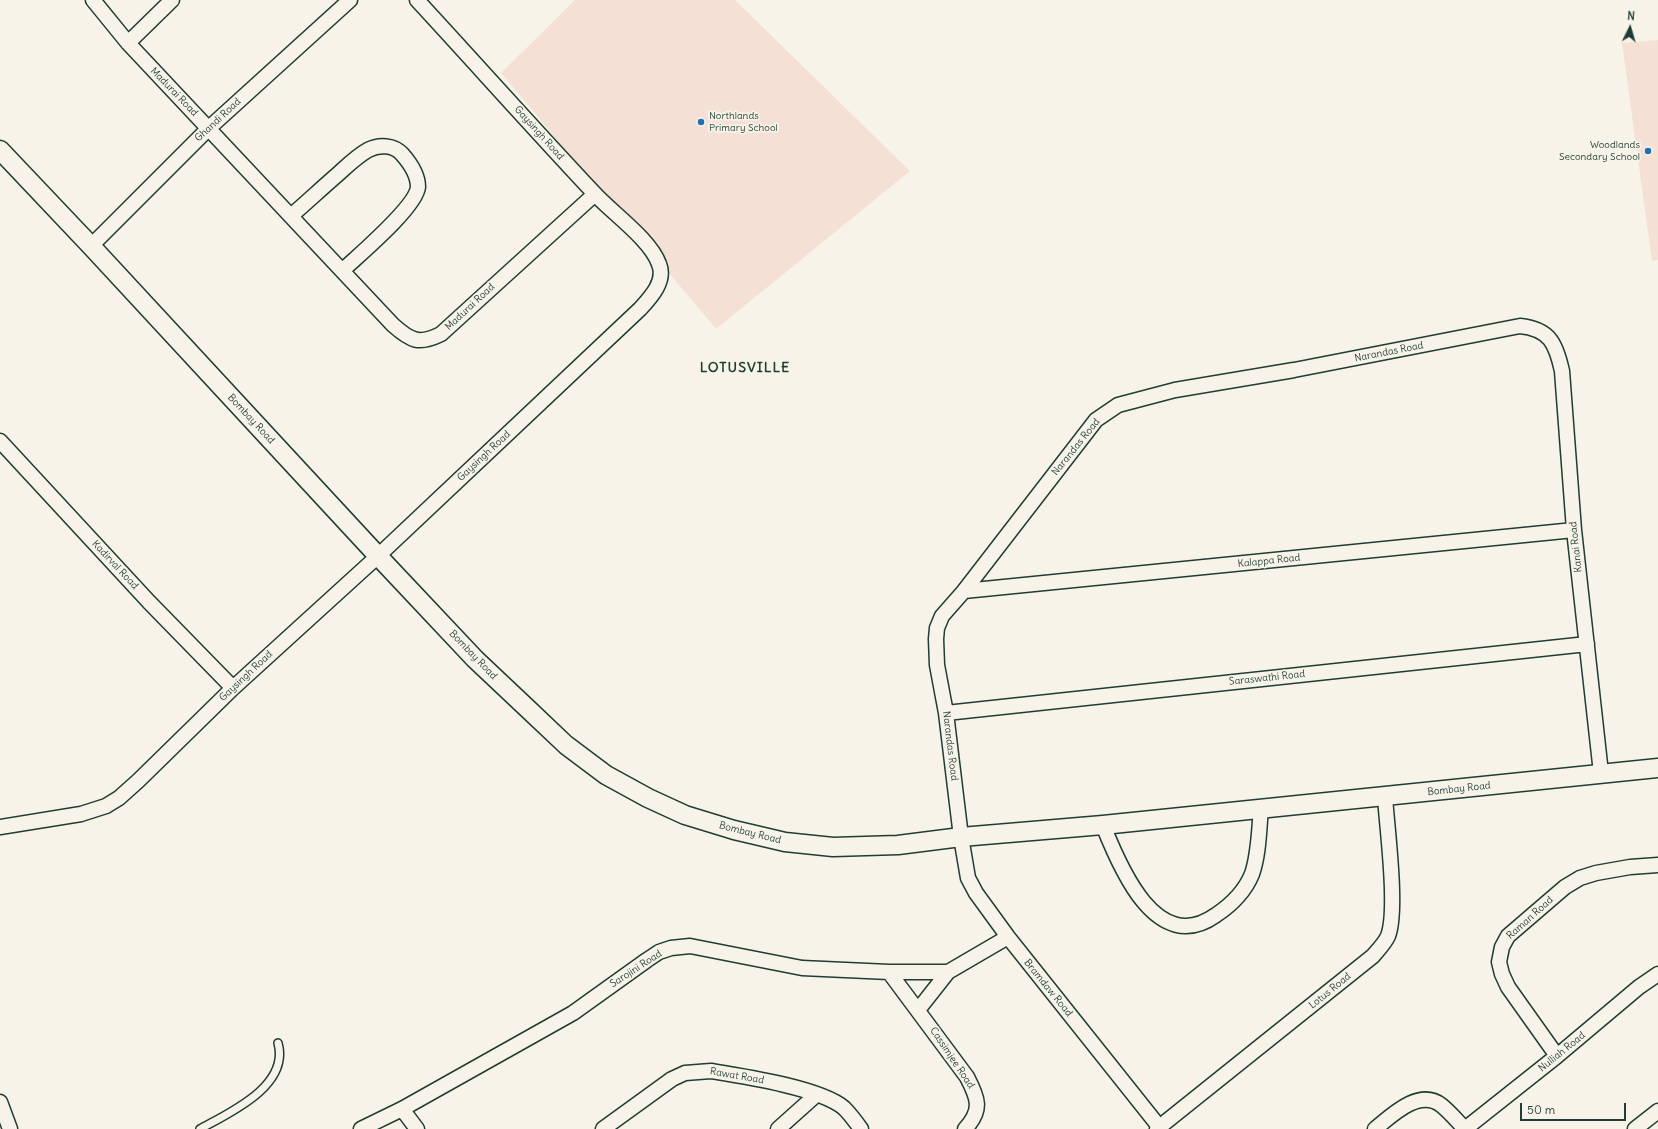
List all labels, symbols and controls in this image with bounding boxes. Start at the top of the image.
north arrow [1610,8,1650,48]
text: N [1627,9,1635,23]
street label: Madurai Road [148,65,200,119]
street label: Ghandi Road [193,96,243,144]
street label: Gaysingh Road [512,104,566,162]
place label: Northlands Primary School [709,110,778,134]
marker: Northlands Primary School [696,117,706,127]
place label: Woodlands Secondary School [1559,139,1640,162]
marker: Woodlands Secondary School [1643,146,1653,156]
street label: Madurai Road [443,281,497,333]
street label: Narandas Road [1354,339,1424,365]
district label: LOTUSVILLE [700,360,790,376]
street label: Bombay Road [225,392,277,446]
street label: Narandas Road [1049,416,1103,478]
street label: Gaysingh Road [455,428,513,484]
street label: Kanai Road [1567,521,1585,573]
street label: Kadirval Road [89,538,141,592]
street label: Kalappa Road [1237,552,1301,570]
street label: Bombay Road [447,628,499,682]
street label: Gaysingh Road [217,648,275,704]
street label: Saraswathi Road [1228,668,1306,688]
street label: Narandas Road [940,711,960,781]
street label: Bombay Road [1427,780,1491,798]
street label: Bombay Road [718,819,782,847]
street label: Raman Road [1504,894,1556,942]
street label: Sarojini Road [608,948,664,990]
street label: Bramdaw Road [1021,957,1075,1019]
street label: Lotus Road [1307,970,1353,1012]
street label: Cassimjee Road [927,1025,977,1091]
street label: Nulliah Road [1536,1029,1588,1075]
street label: Rawat Road [709,1065,765,1087]
scale bar [1522,1095,1628,1121]
text: 50 m [1527,1102,1555,1117]

